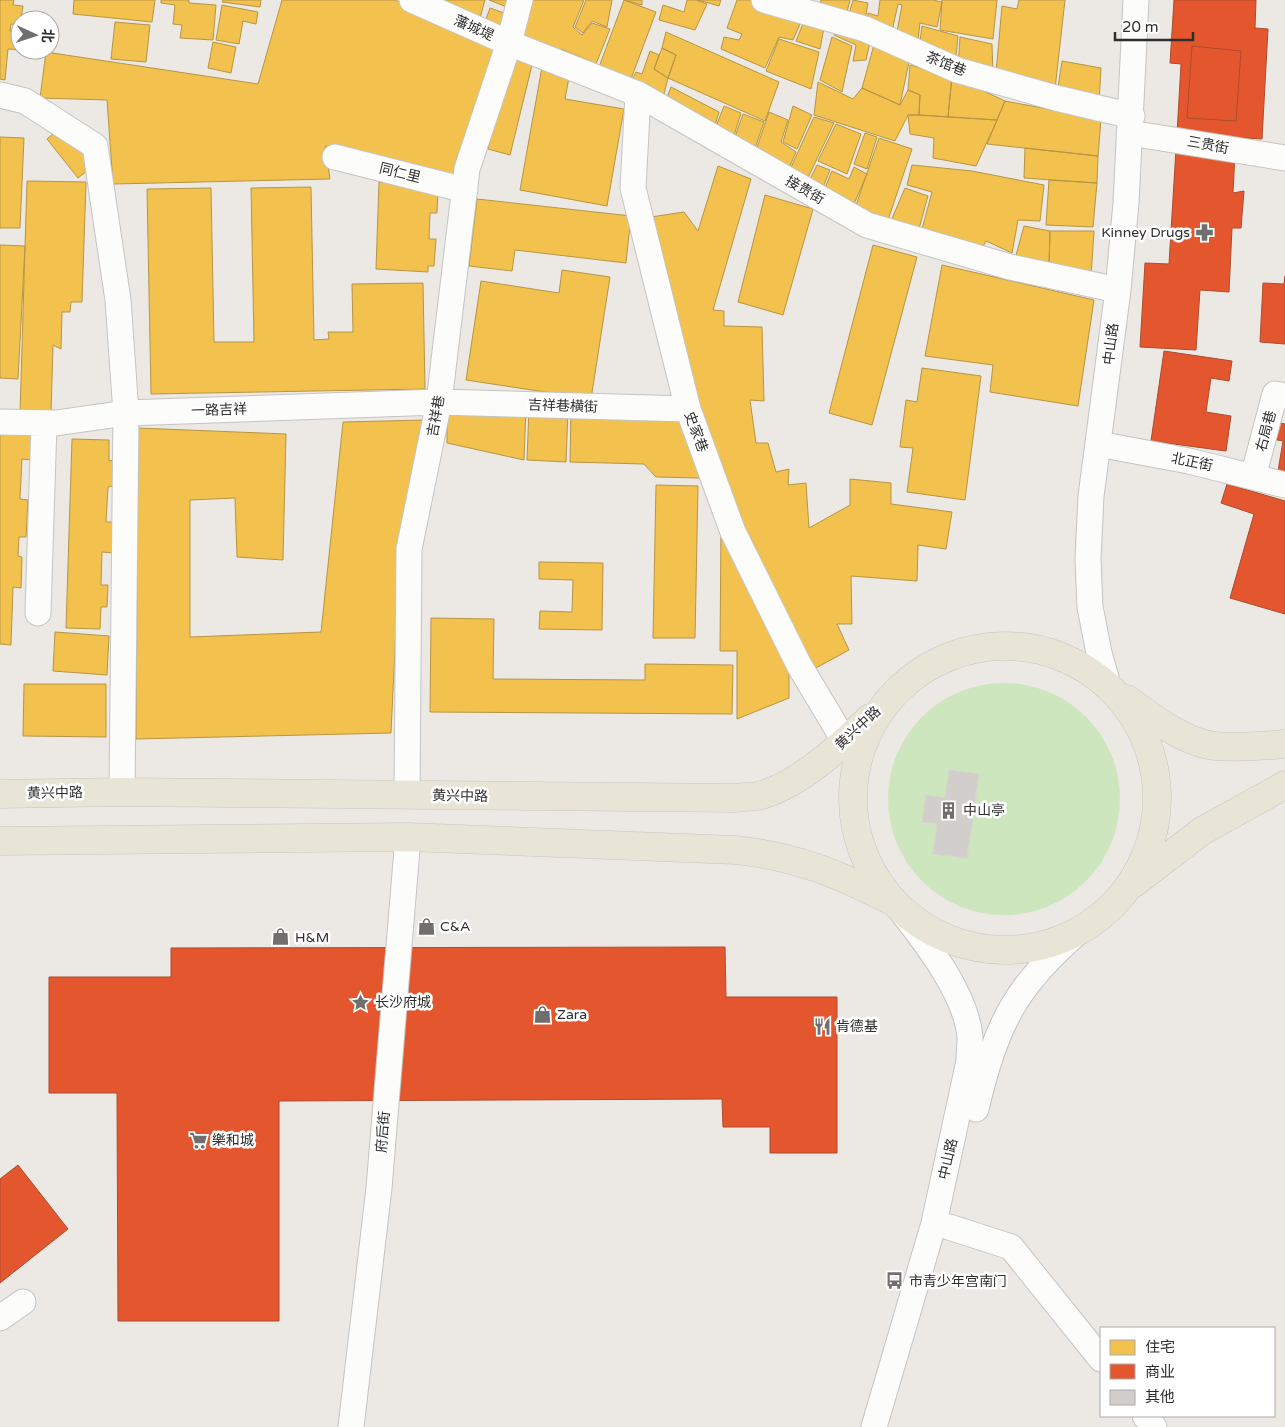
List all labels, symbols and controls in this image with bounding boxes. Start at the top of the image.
north arrow [10,10,60,60]
scale bar [1115,10,1192,42]
street label: 藩城堤 [451,12,497,44]
text: 20 m [1122,18,1159,36]
text: 北 [39,28,56,43]
street label: 茶馆巷 [923,48,969,80]
street label: 三贵街 [1186,133,1230,157]
street label: 同仁里 [378,160,422,186]
street label: 接贵街 [783,172,827,208]
pharmacy icon: Kinney Drugs [1194,222,1214,242]
place label: Kinney Drugs [1101,224,1190,241]
street label: 中山路 [1100,322,1122,366]
street label: 吉祥巷 [424,394,448,438]
street label: 吉祥巷横街 [528,396,598,416]
street label: 一路吉祥 [191,401,247,419]
street label: 史家巷 [681,409,711,455]
street label: 右局巷 [1252,409,1280,453]
street label: 北正街 [1170,449,1214,475]
street label: 黄兴中路 [832,703,884,753]
street label: 黄兴中路 [27,784,83,802]
street label: 黄兴中路 [432,787,488,805]
building icon: 中山亭 [939,800,959,820]
place label: 中山亭 [963,802,1005,819]
shop icon: C&A [416,916,436,936]
place label: C&A [440,918,470,935]
shop icon: H&M [271,927,291,947]
place label: H&M [295,929,329,946]
place icon: 长沙府城 [351,992,371,1012]
place label: 长沙府城 [375,994,431,1011]
shop icon: Zara [533,1004,553,1024]
place label: Zara [557,1006,587,1023]
restaurant icon: 肯德基 [812,1016,832,1036]
place label: 肯德基 [836,1018,878,1035]
street label: 府后街 [373,1110,393,1154]
supermarket icon: 樂和城 [188,1130,208,1150]
place label: 樂和城 [212,1132,254,1149]
street label: 中山路 [935,1137,961,1181]
bus stop icon: 市青少年宫南门 [885,1271,905,1291]
place label: 市青少年宫南门 [909,1273,1007,1290]
legend [1100,1327,1275,1417]
text: 住宅 [1145,1338,1175,1356]
text: 商业 [1145,1363,1175,1381]
text: 其他 [1145,1388,1175,1406]

